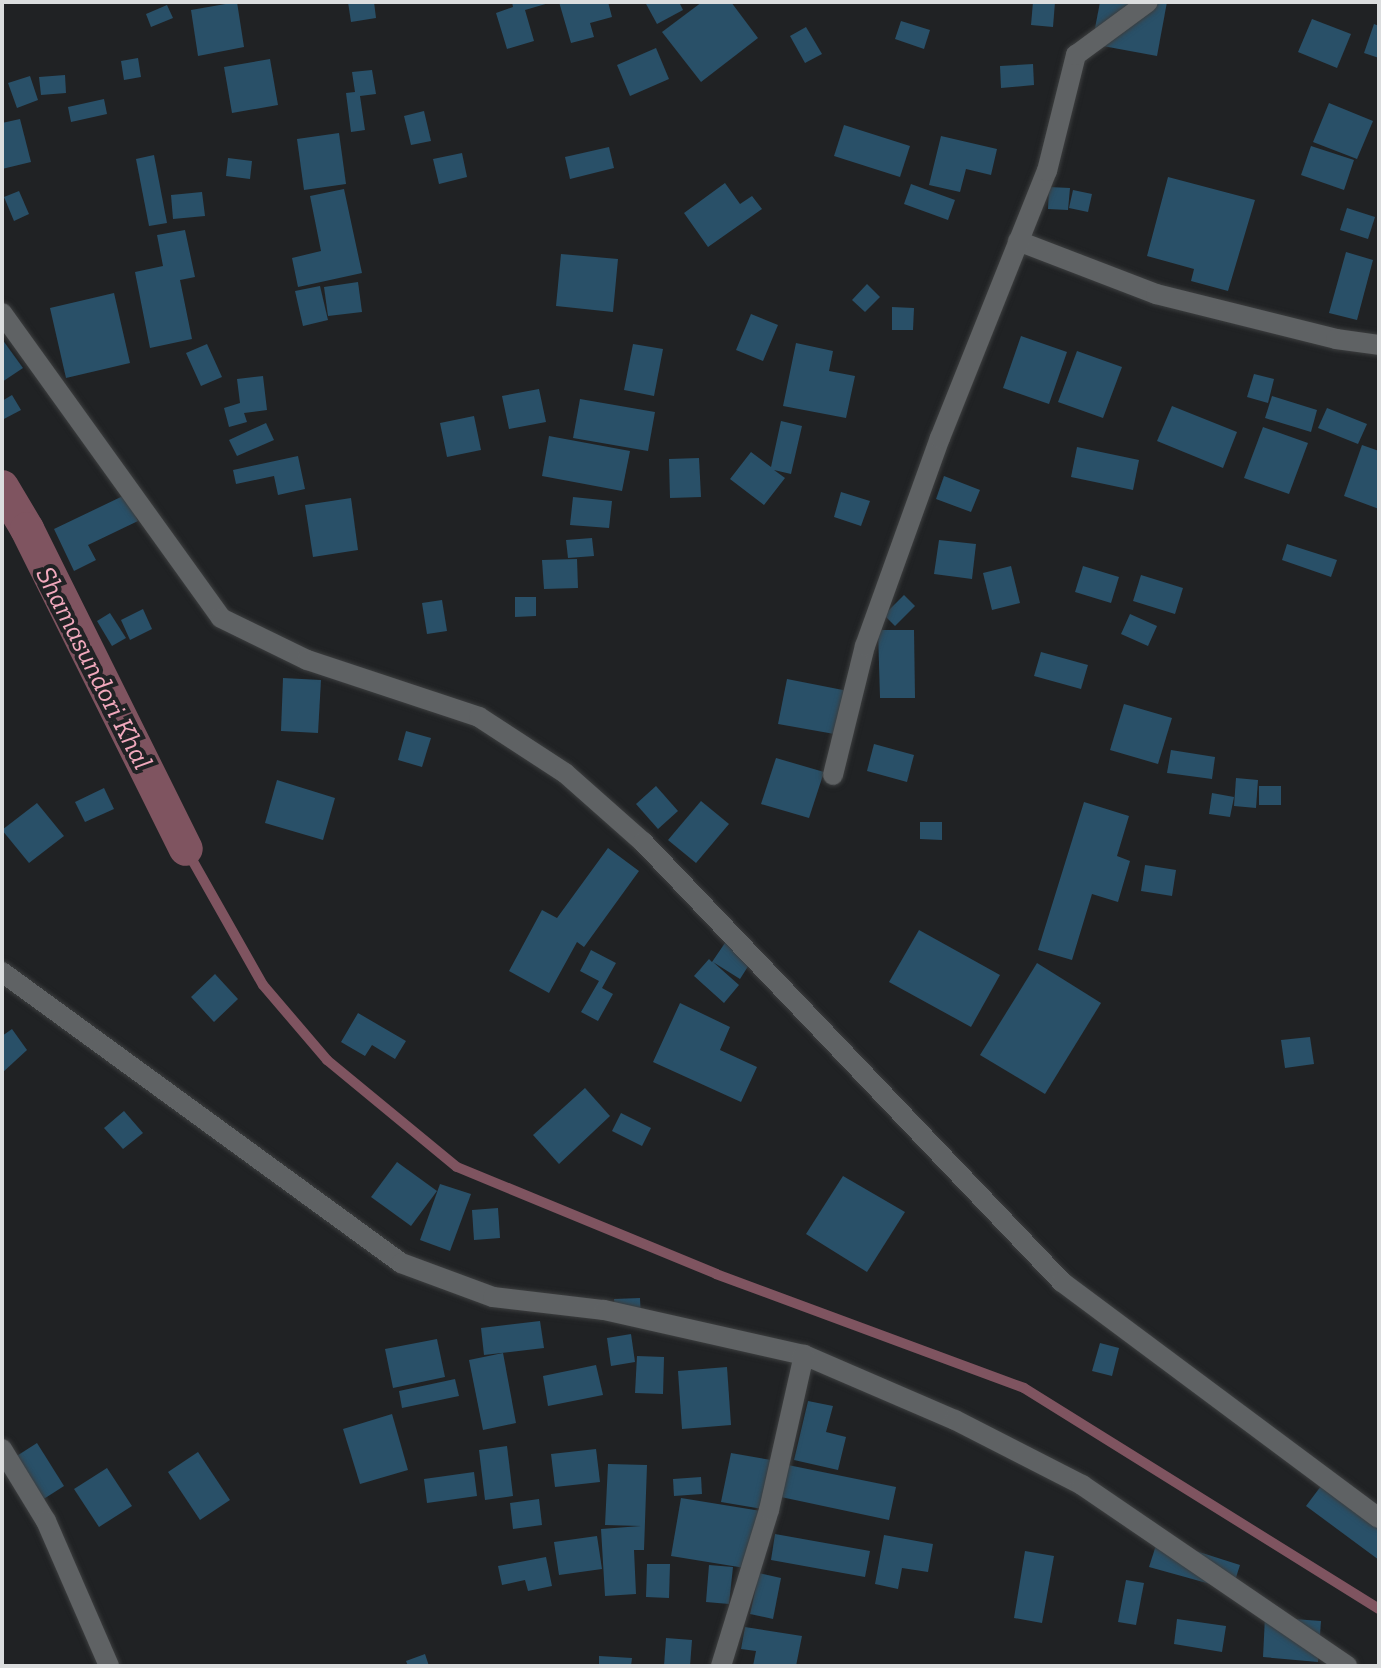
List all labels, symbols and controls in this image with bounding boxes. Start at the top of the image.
water label: Shamasundori Khal [28,561,160,775]

